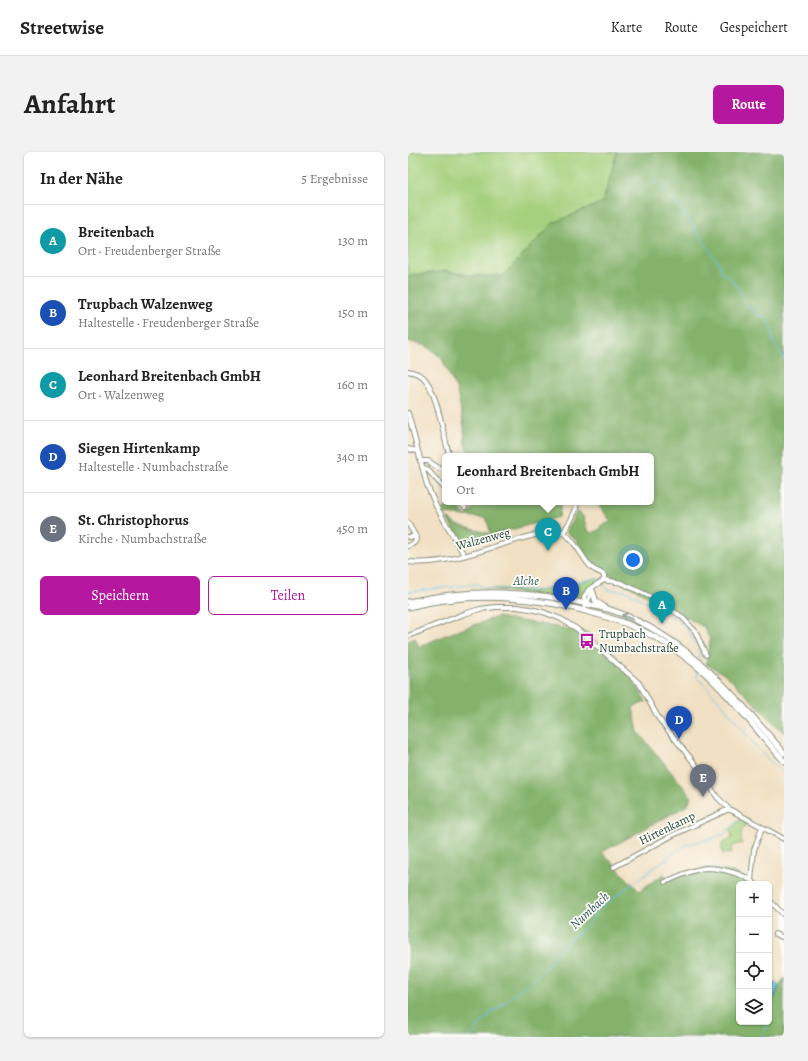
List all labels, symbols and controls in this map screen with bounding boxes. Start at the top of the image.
text: Streetwise [20,15,104,41]
text: Karte [611,18,642,37]
text: Route [664,18,698,37]
text: Gespeichert [720,18,788,37]
text: Anfahrt [24,85,116,123]
button: Route [713,85,784,124]
text: In der Nähe [40,167,123,190]
text: 5 Ergebnisse [302,170,368,187]
text: Breitenbach [78,222,154,242]
text: A [49,232,57,249]
text: 130 m [338,232,368,249]
text: Ort · Freudenberger Straße [78,242,221,259]
text: Trupbach Walzenweg [78,294,213,314]
text: B [49,304,57,321]
text: 150 m [338,304,368,321]
text: Haltestelle · Freudenberger Straße [78,314,259,331]
text: Leonhard Breitenbach GmbH [78,366,261,386]
text: C [49,376,57,393]
text: 160 m [337,376,368,393]
text: Ort · Walzenweg [78,386,164,403]
text: Siegen Hirtenkamp [78,438,200,458]
text: D [48,448,58,465]
text: 340 m [336,448,368,465]
popup [442,453,654,505]
text: Haltestelle · Numbachstraße [78,458,228,475]
text: Leonhard Breitenbach GmbH [457,461,639,481]
text: Ort [457,481,475,498]
text: St. Christophorus [78,510,189,530]
pin: C [535,518,561,551]
text: E [49,520,57,537]
text: 450 m [336,520,368,537]
street label: Walzenweg [453,524,512,554]
text: Kirche · Numbachstraße [78,530,207,547]
your location [623,550,643,570]
water label: Alche [512,572,539,589]
button: Speichern [40,576,200,615]
button: Teilen [208,576,368,615]
pin: B [553,577,579,610]
pin: A [649,591,675,624]
one-way arrow [621,613,633,620]
place label: Trupbach Numbachstraße [599,626,679,656]
bus stop icon: Trupbach Numbachstraße [578,632,596,650]
pin: D [666,706,692,739]
pin: E [690,764,716,797]
street label: Hirtenkamp [636,808,698,848]
map controls [736,881,772,1025]
button: + [736,881,772,917]
water label: Numbach [566,888,612,933]
button: − [736,917,772,953]
button: locate [736,953,772,989]
button: layers [736,989,772,1025]

